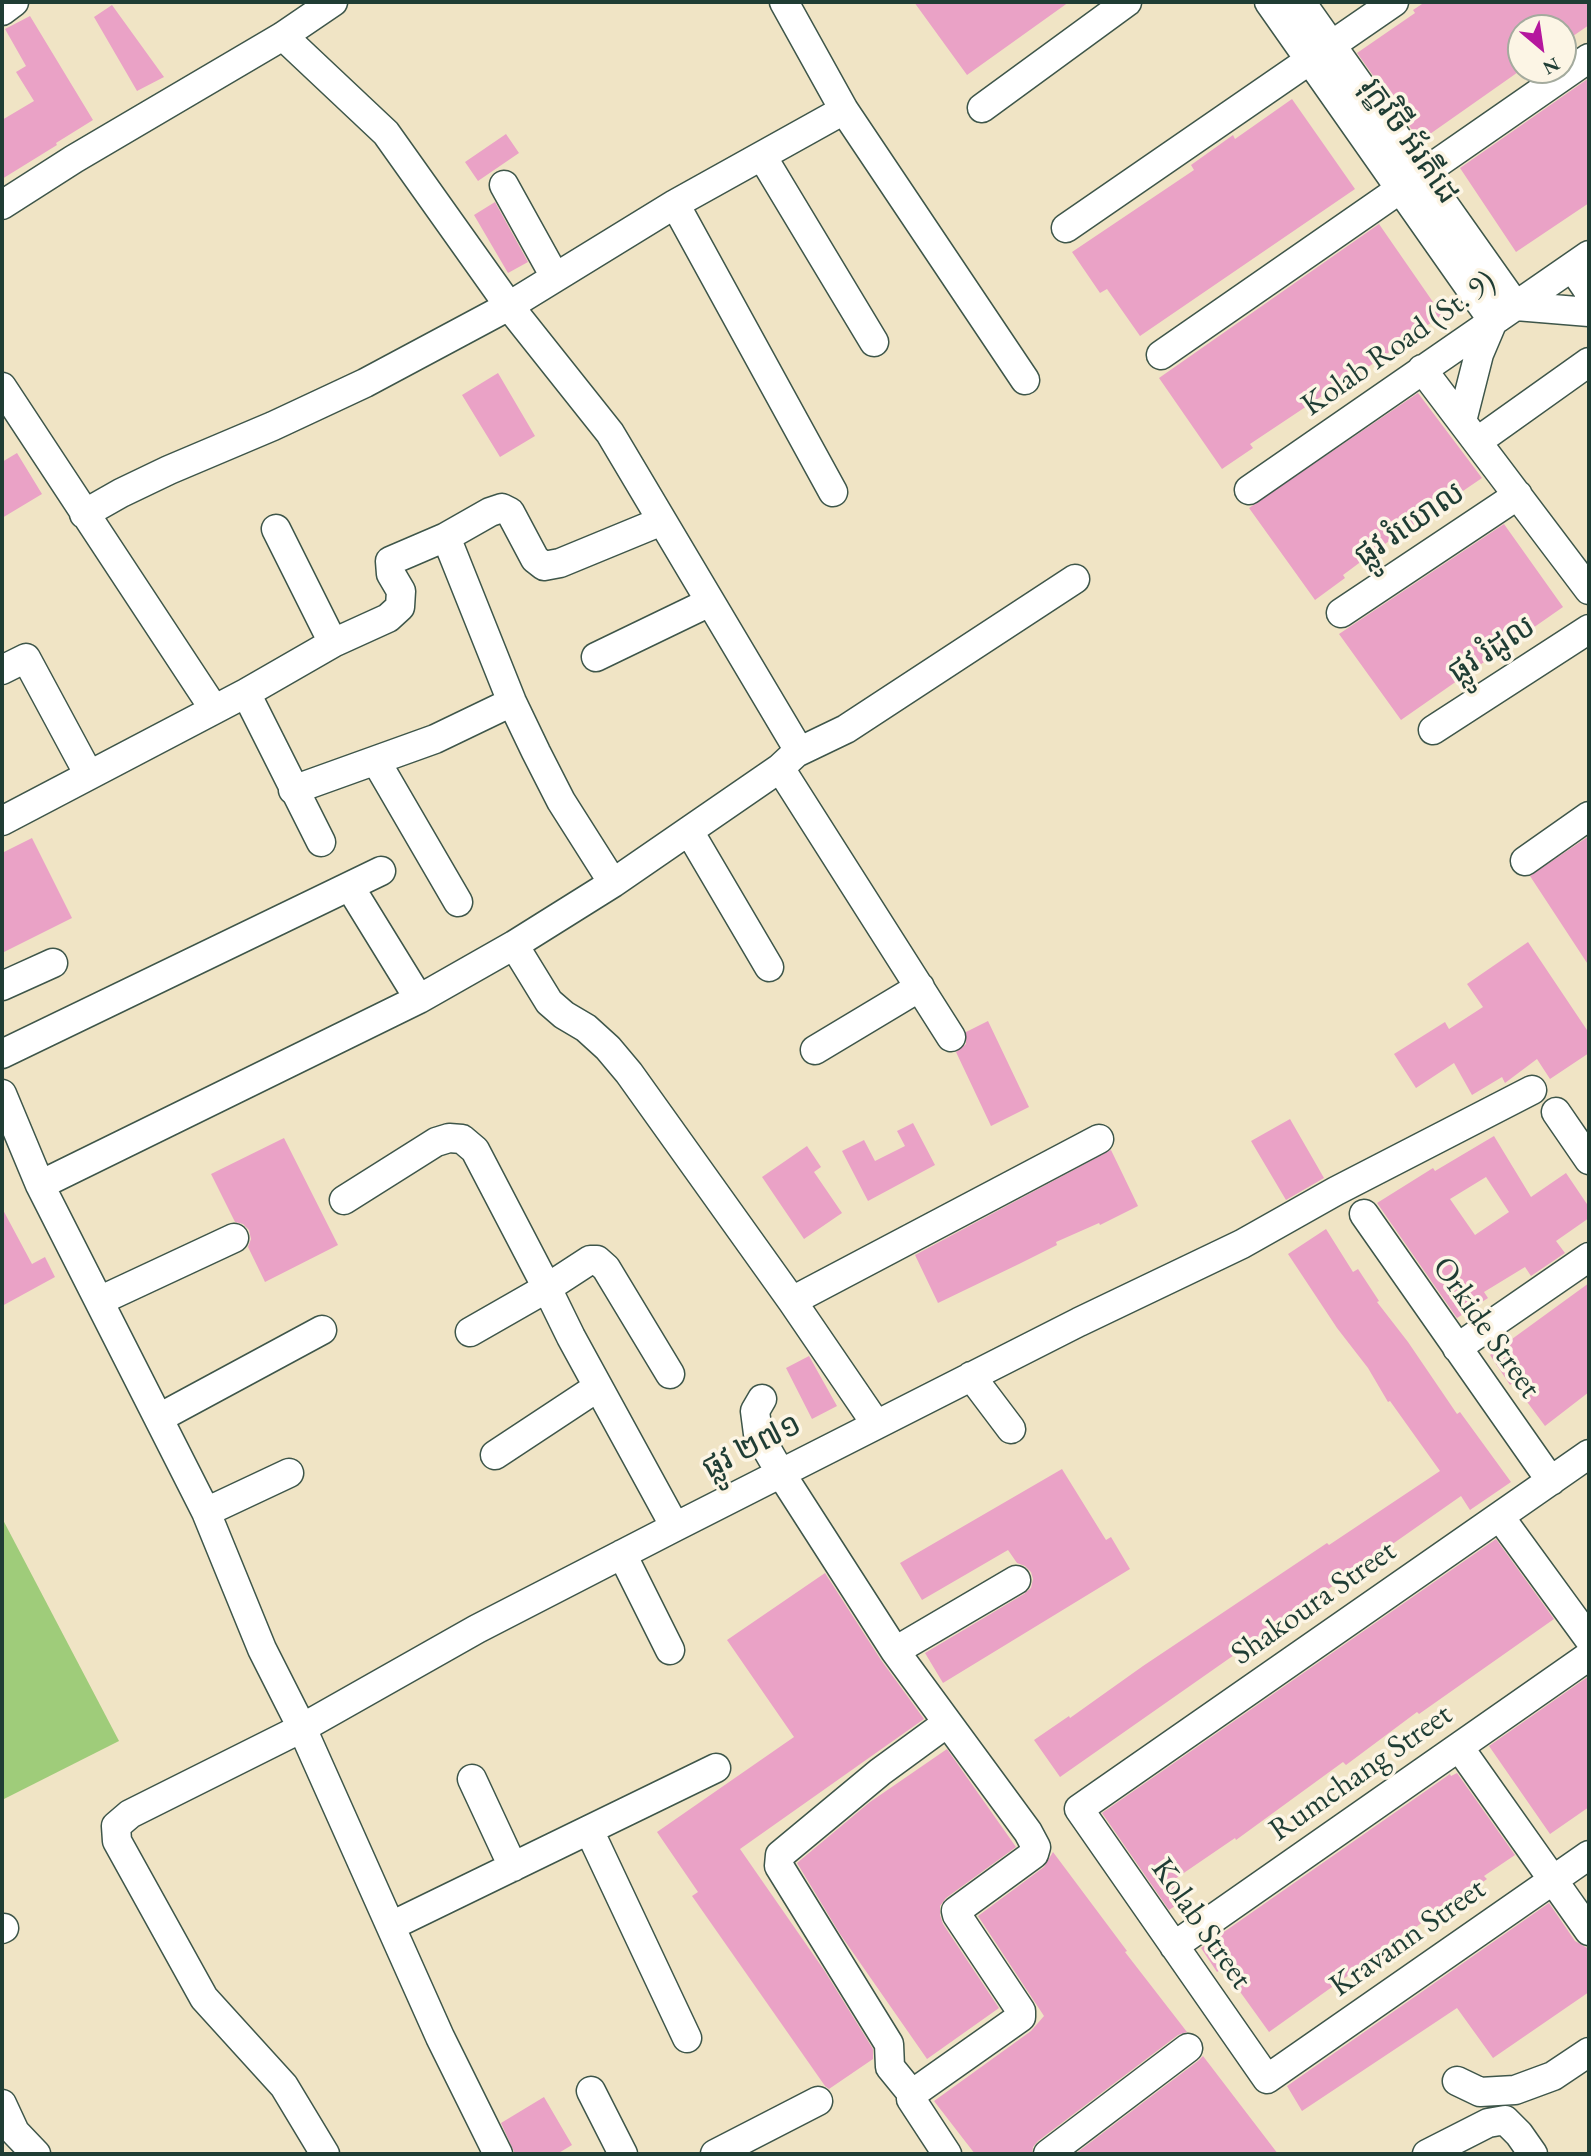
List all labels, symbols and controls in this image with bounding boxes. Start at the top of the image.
north arrow [1507,14,1577,84]
text: N [1539,51,1564,81]
street label: រុក្ខវិថី អ័រគីដេ [1351,70,1467,212]
street label: Kolab Road (St. 9) [1295,263,1503,425]
street label: ផ្លូវ រំយោល [1347,474,1473,576]
street label: ផ្លូវ រំដូល [1441,608,1543,692]
street label: Orkide Street [1423,1250,1549,1406]
street label: ផ្លូវ ២៧១ [696,1406,808,1488]
street label: Shakoura Street [1224,1532,1404,1674]
street label: Rumchang Street [1262,1696,1460,1850]
street label: Kolab Street [1142,1851,1260,1997]
street label: Kravann Street [1323,1870,1493,2006]

